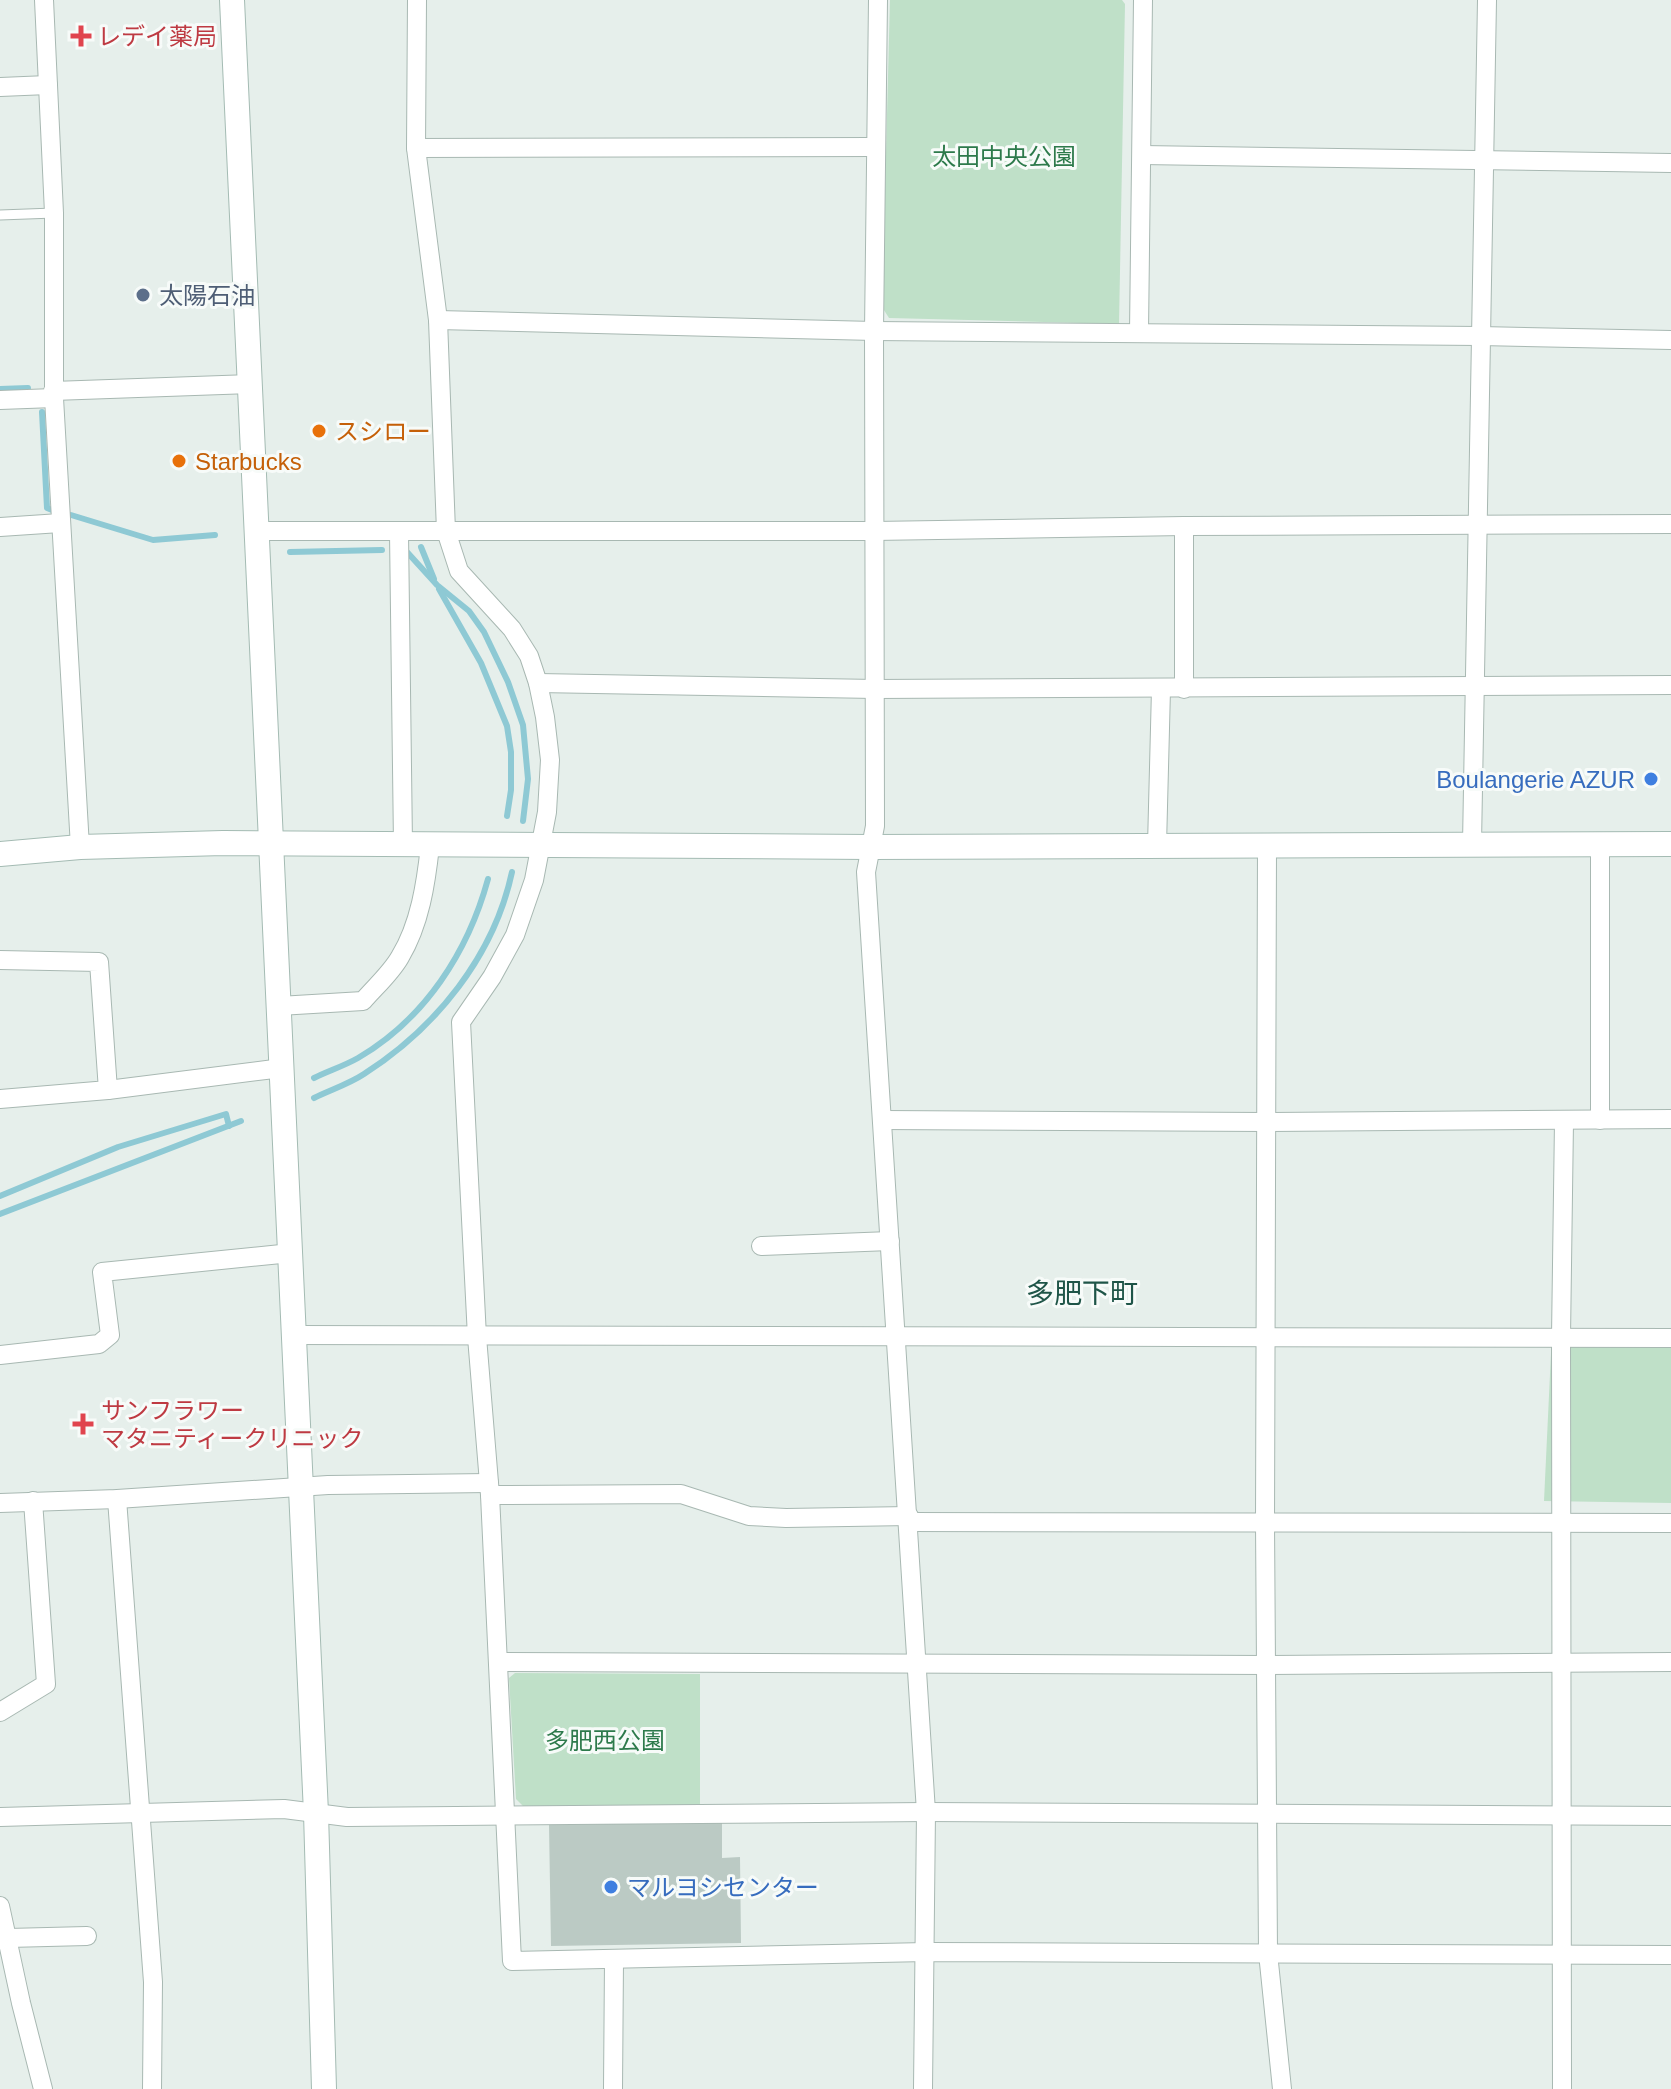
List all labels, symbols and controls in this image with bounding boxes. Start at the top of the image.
place label: レデイ薬局 [97,23,217,50]
marker: レデイ薬局 [72,27,90,45]
park label: 太田中央公園 [932,143,1076,170]
place label: 太陽石油 [159,282,255,309]
marker: 太陽石油 [134,286,152,304]
place label: スシロー [335,418,431,445]
marker: スシロー [310,422,328,440]
place label: Starbucks [195,448,302,475]
marker: Starbucks [170,452,188,470]
place label: Boulangerie AZUR [1436,766,1635,793]
marker: Boulangerie AZUR [1642,770,1660,788]
district label: 多肥下町 [1026,1278,1138,1309]
place label: サンフラワー マタニティークリニック [101,1397,364,1452]
marker: サンフラワー マタニティークリニック [72,1413,94,1435]
park label: 多肥西公園 [545,1727,665,1754]
place label: マルヨシセンター [627,1874,819,1901]
marker: マルヨシセンター [602,1878,620,1896]

